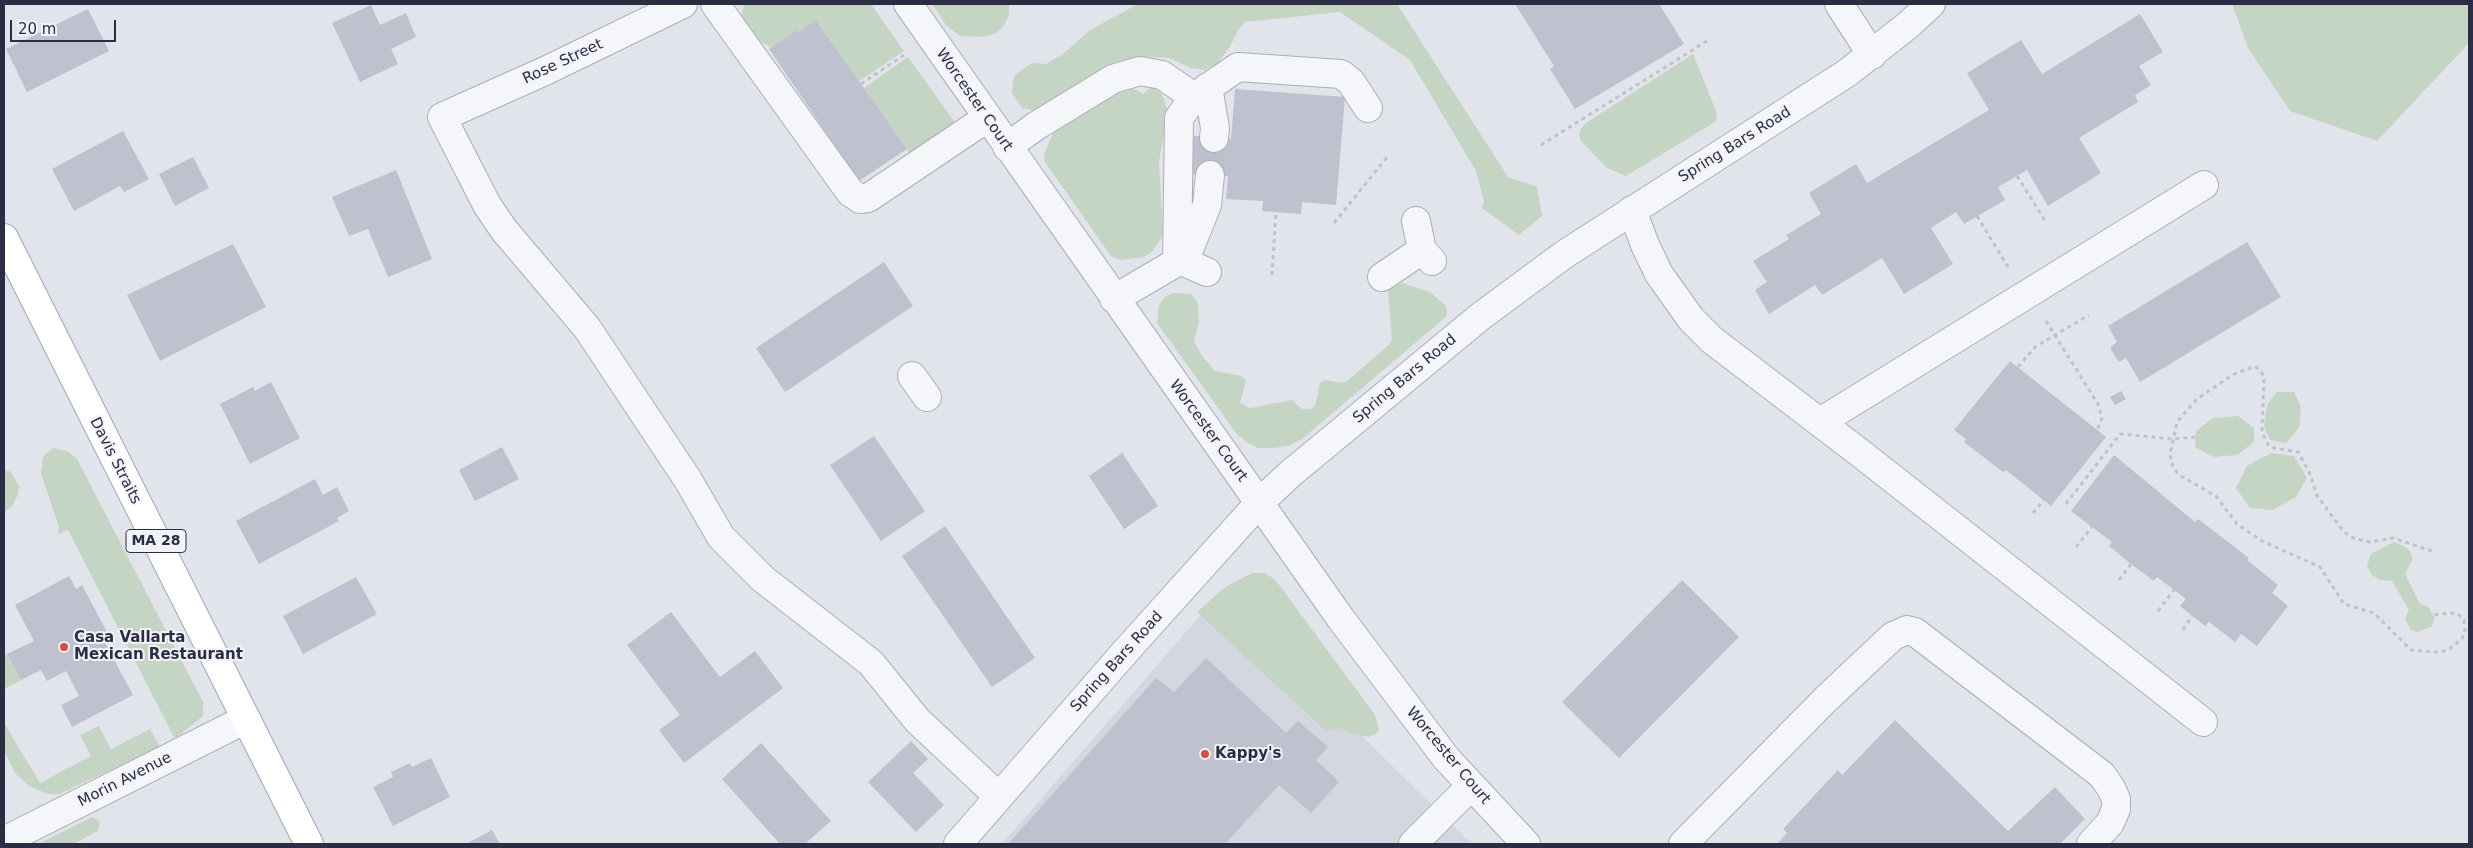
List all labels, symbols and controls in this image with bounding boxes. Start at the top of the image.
scale bar [12,10,119,42]
text: 20 m [18,20,56,38]
street label: Rose Street [520,36,606,88]
street label: Worcester Court [932,45,1016,155]
street label: Spring Bars Road [1676,103,1794,187]
street label: Spring Bars Road [1350,331,1460,427]
street label: Worcester Court [1165,377,1251,485]
street label: Davis Straits [85,415,145,507]
road number: MA 28 [126,530,186,552]
street label: Spring Bars Road [1067,608,1167,716]
place label: Casa Vallarta Mexican Restaurant [74,629,243,664]
marker: Casa Vallarta Mexican Restaurant [58,641,70,653]
street label: Worcester Court [1402,704,1494,808]
place label: Kappy's [1215,745,1282,763]
marker: Kappy's [1199,748,1211,760]
street label: Morin Avenue [75,749,175,811]

